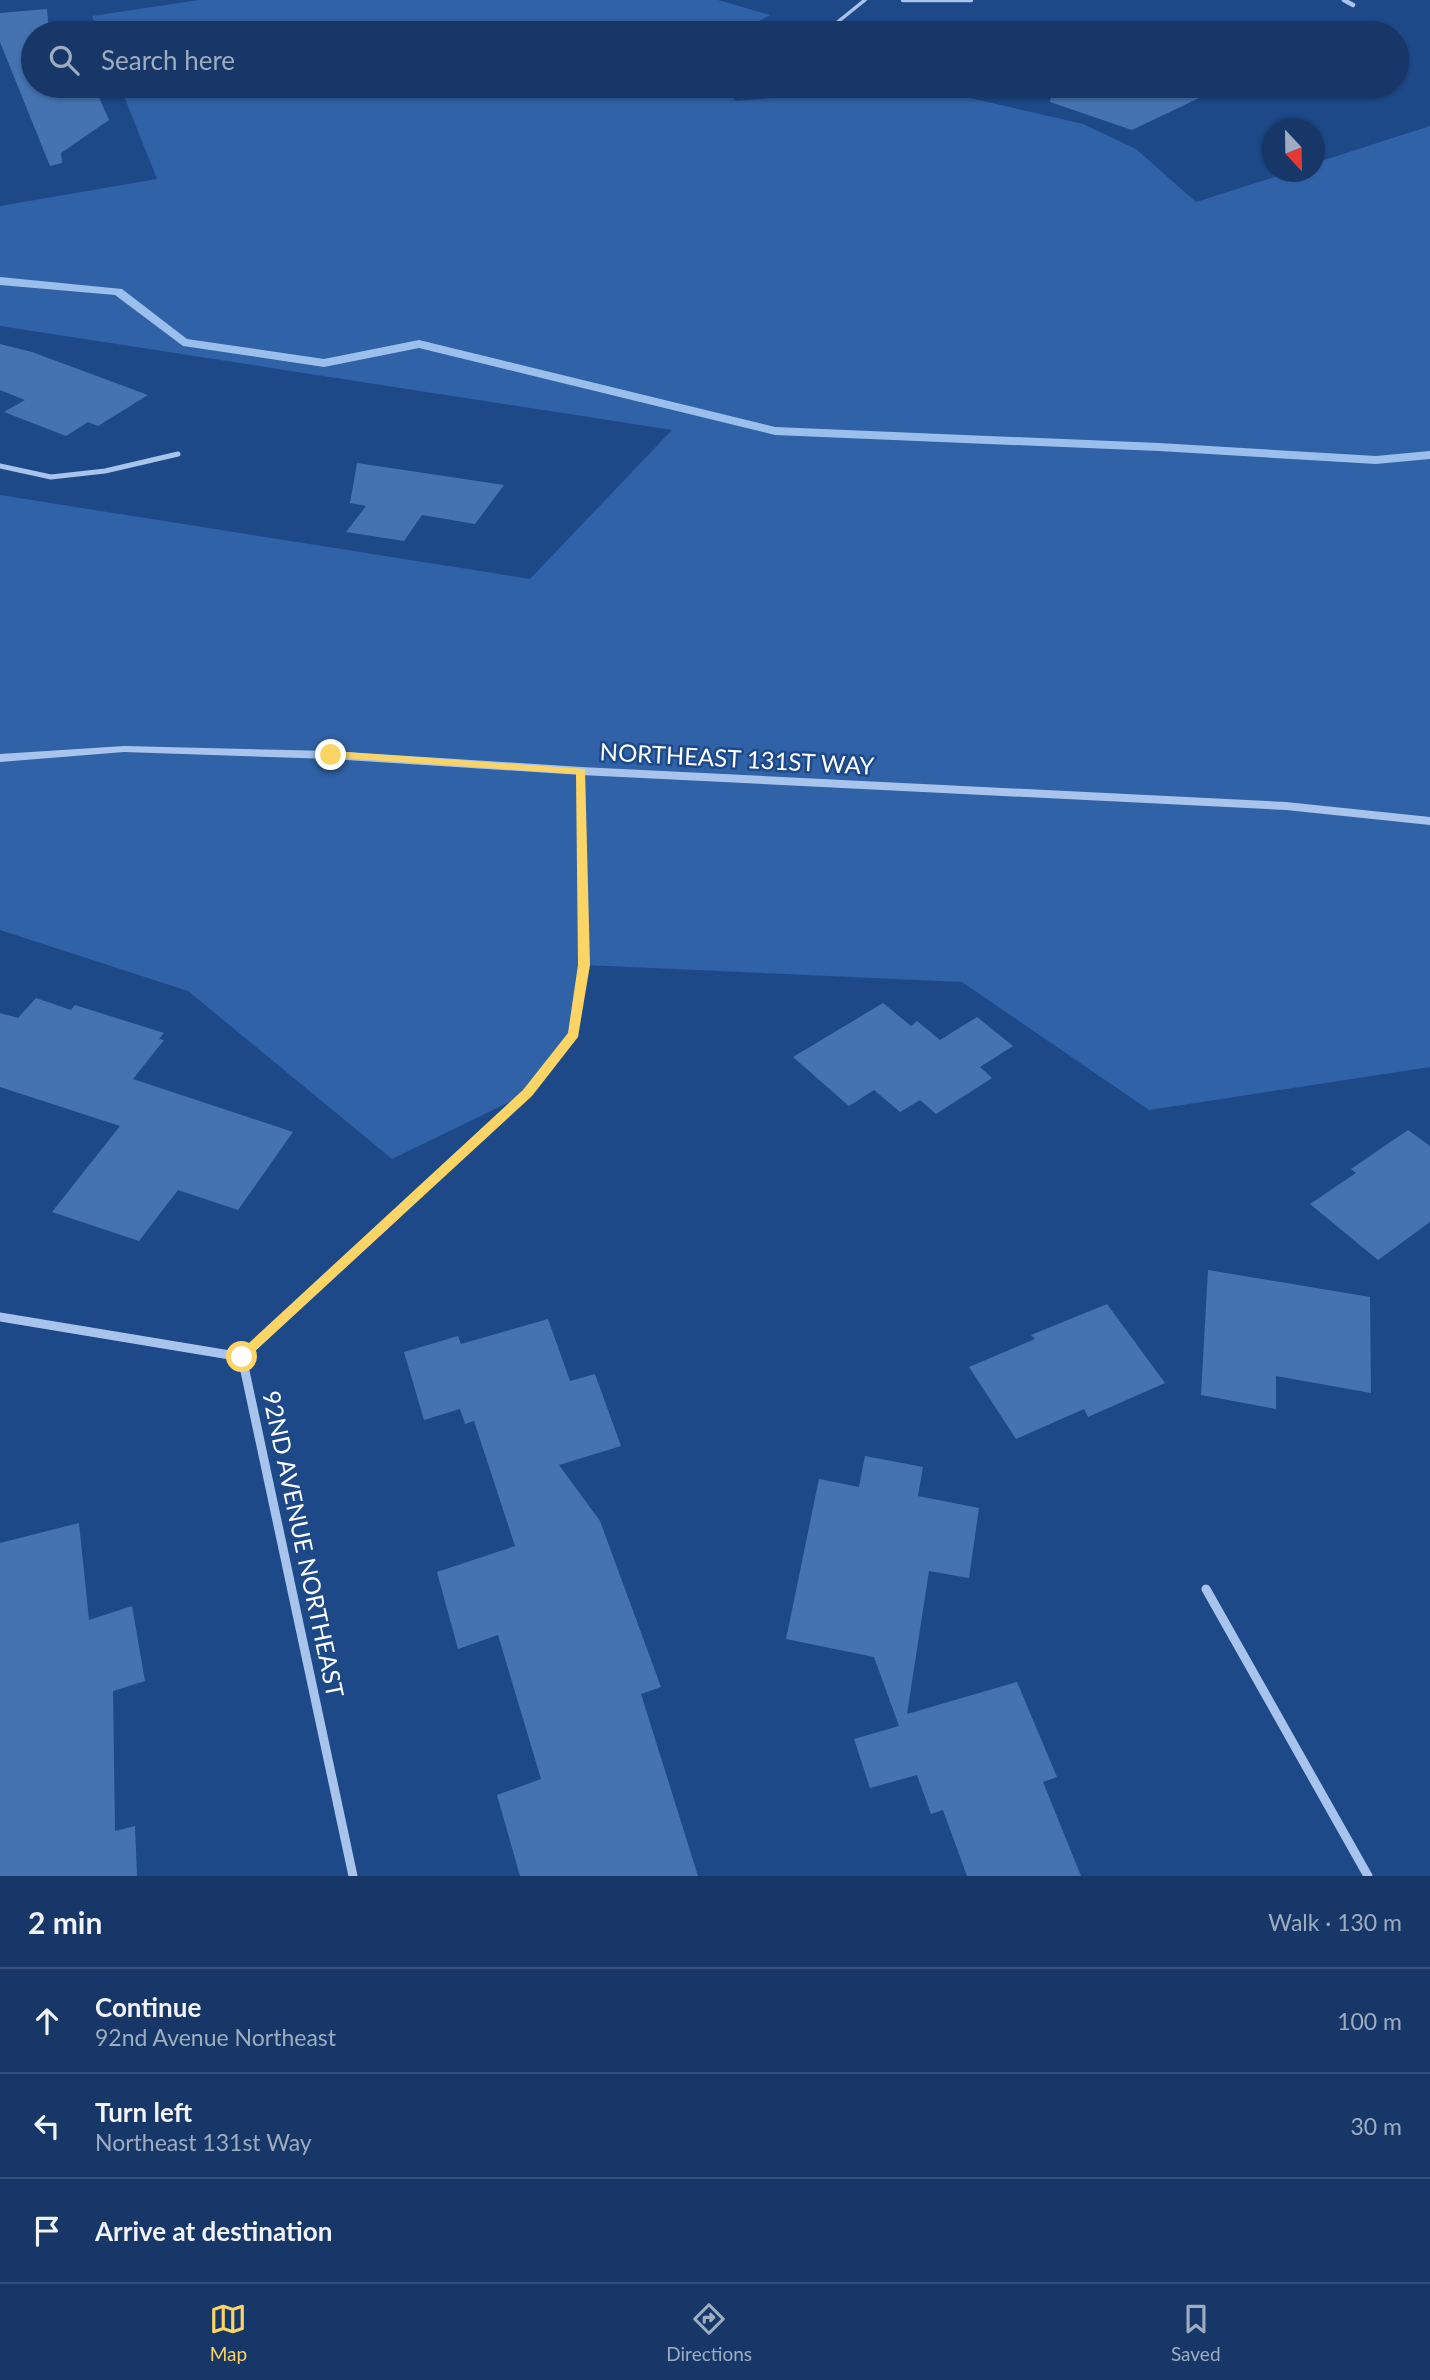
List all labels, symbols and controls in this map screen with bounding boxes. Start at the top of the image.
search box [21,21,1409,98]
icon: search [45,41,83,79]
text: Search here [101,44,235,76]
north arrow [1262,119,1325,182]
street label: NORTHEAST 131ST WAY [599,736,875,780]
route end [315,739,346,770]
route start [226,1341,257,1372]
street label: 92ND AVENUE NORTHEAST [257,1388,351,1700]
text: 2 min [28,1904,102,1940]
text: Walk · 130 m [1268,1908,1402,1936]
text: Continue [95,1991,201,2023]
icon: ahead [28,2002,66,2040]
text: 100 m [1337,2007,1402,2035]
text: 92nd Avenue Northeast [95,2023,336,2051]
text: Turn left [95,2096,192,2128]
icon: left [28,2107,66,2145]
text: 30 m [1351,2112,1402,2140]
text: Northeast 131st Way [95,2128,312,2156]
icon: arrive [28,2212,66,2250]
text: Arrive at destination [95,2215,332,2247]
tab: Map [209,2300,247,2365]
tab: Directions [666,2300,752,2365]
tab: Saved [1171,2300,1221,2365]

